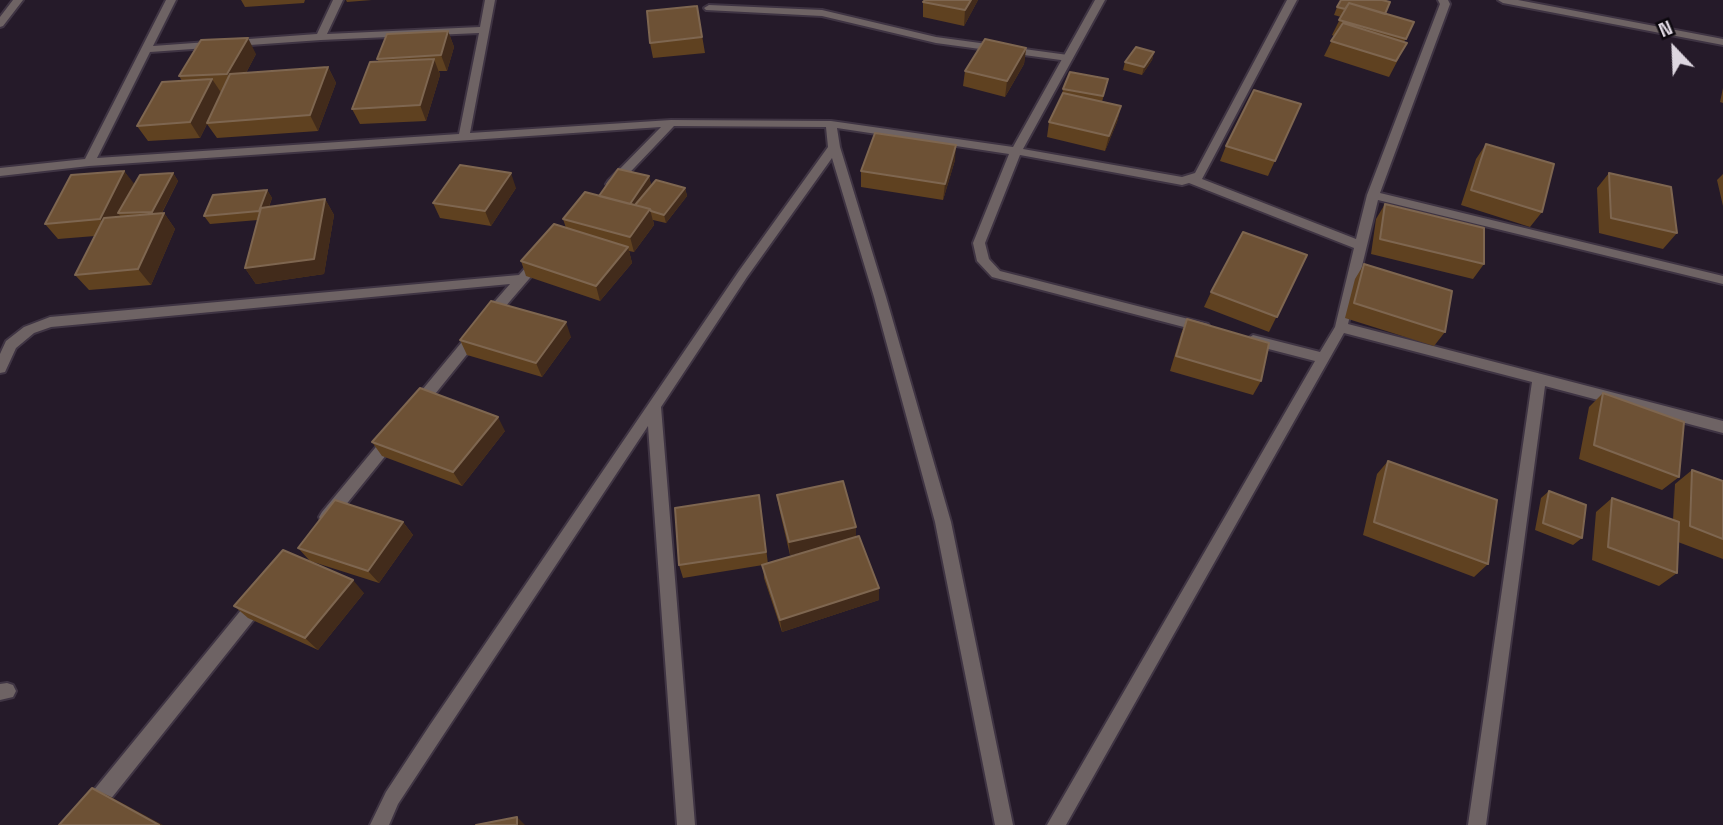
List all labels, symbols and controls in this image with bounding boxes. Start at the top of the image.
north arrow [1639,14,1709,84]
text: N [1655,15,1676,43]

